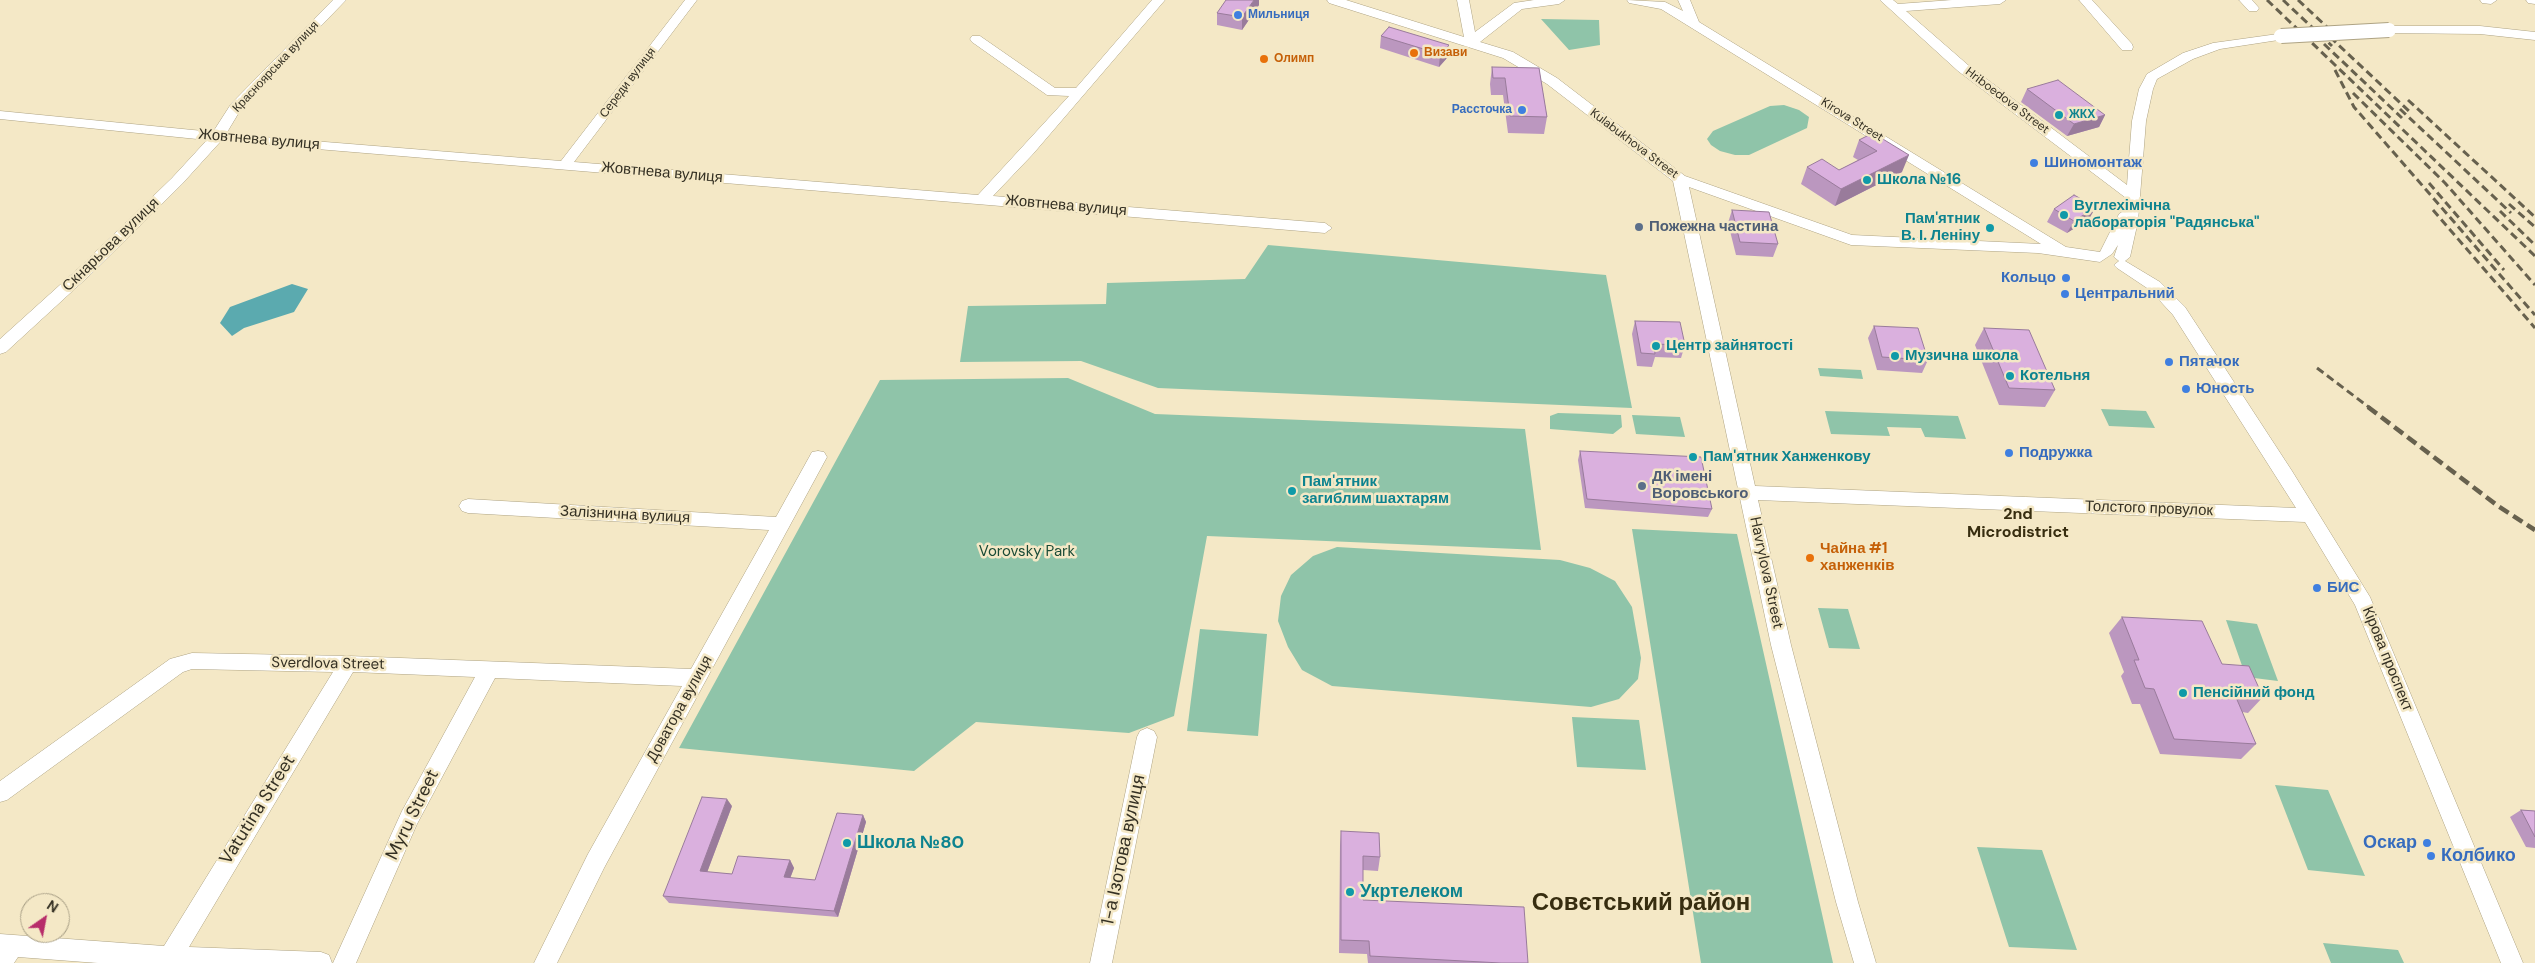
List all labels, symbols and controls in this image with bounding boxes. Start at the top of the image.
place label: Мильниця [1248,8,1309,22]
marker: Мильниця [1232,9,1244,21]
street label: Красноярська вулиця [230,18,322,116]
street label: Середи вулиця [597,45,659,121]
place label: Визави [1424,46,1467,60]
marker: Визави [1408,47,1420,59]
place label: Олимп [1274,52,1314,66]
marker: Олимп [1258,53,1270,65]
street label: Hriboedova Street [1962,65,2052,137]
street label: Kirova Street [1818,95,1886,145]
place label: Рассточка [1452,103,1512,117]
marker: Рассточка [1516,104,1528,116]
street label: Kulabukhova Street [1587,106,1681,182]
place label: ЖКХ [2069,108,2095,122]
marker: ЖКХ [2053,109,2065,121]
street label: Жовтнева вулиця [197,126,321,154]
place label: Шиномонтаж [2044,154,2142,172]
marker: Шиномонтаж [2028,157,2040,169]
street label: Жовтнева вулиця [600,159,724,187]
place label: Школа №16 [1877,171,1961,189]
marker: Школа №16 [1861,174,1873,186]
street label: Жовтнева вулиця [1004,192,1128,220]
street label: Скнарьова вулиця [59,194,163,296]
place label: Вуглехімічна лабораторія "Радянська" [2074,197,2260,232]
marker: Вуглехімічна лабораторія "Радянська" [2058,209,2070,221]
place label: Пам'ятник В. І. Леніну [1901,210,1980,245]
place label: Пожежна частина [1649,218,1778,236]
marker: Пожежна частина [1633,221,1645,233]
marker: Пам'ятник В. І. Леніну [1984,222,1996,234]
place label: Кольцо [2001,269,2056,287]
marker: Кольцо [2060,272,2072,284]
place label: Центральний [2075,285,2175,303]
marker: Центральний [2059,288,2071,300]
place label: Центр зайнятості [1666,337,1793,355]
marker: Центр зайнятості [1650,340,1662,352]
place label: Музична школа [1905,347,2018,365]
marker: Музична школа [1889,350,1901,362]
place label: Пятачок [2179,353,2239,371]
marker: Пятачок [2163,356,2175,368]
place label: Котельня [2020,367,2090,385]
marker: Котельня [2004,370,2016,382]
place label: Юность [2196,380,2254,398]
marker: Юность [2180,383,2192,395]
place label: Подружка [2019,444,2092,462]
marker: Подружка [2003,447,2015,459]
place label: Пам'ятник Ханженкову [1703,448,1870,466]
marker: Пам'ятник Ханженкову [1687,451,1699,463]
place label: ДК імені Воровського [1652,468,1748,503]
place label: Пам'ятник загиблим шахтарям [1302,473,1449,508]
marker: ДК імені Воровського [1636,480,1648,492]
marker: Пам'ятник загиблим шахтарям [1286,485,1298,497]
street label: Толстого провулок [2085,498,2213,520]
street label: Залізнична вулиця [560,503,690,527]
district label: 2nd Microdistrict [1967,505,2069,543]
street label: Havrylova Street [1745,515,1787,631]
place label: Чайна #1 ханженків [1820,540,1894,575]
park label: Vorovsky Park [979,543,1075,561]
marker: Чайна #1 ханженків [1804,552,1816,564]
place label: БИС [2327,579,2359,597]
marker: БИС [2311,582,2323,594]
street label: Кірова проспект [2358,604,2416,714]
street label: Доватора вулиця [643,653,717,765]
street label: Sverdlova Street [271,654,385,674]
place label: Пенсійний фонд [2193,684,2315,702]
marker: Пенсійний фонд [2177,687,2189,699]
street label: Vatutina Street [216,751,300,869]
street label: Myru Street [382,766,444,864]
street label: 1-а Ізотова вулиця [1097,773,1151,927]
place label: Школа №80 [857,832,964,854]
place label: Оскар [2363,832,2417,854]
marker: Школа №80 [841,837,853,849]
marker: Оскар [2421,837,2433,849]
place label: Колбико [2441,845,2516,867]
marker: Колбико [2425,850,2437,862]
place label: Укртелеком [1360,881,1463,903]
marker: Укртелеком [1344,886,1356,898]
district label: Совєтський район [1532,890,1750,918]
north arrow [20,893,70,943]
text: N [43,896,62,917]

